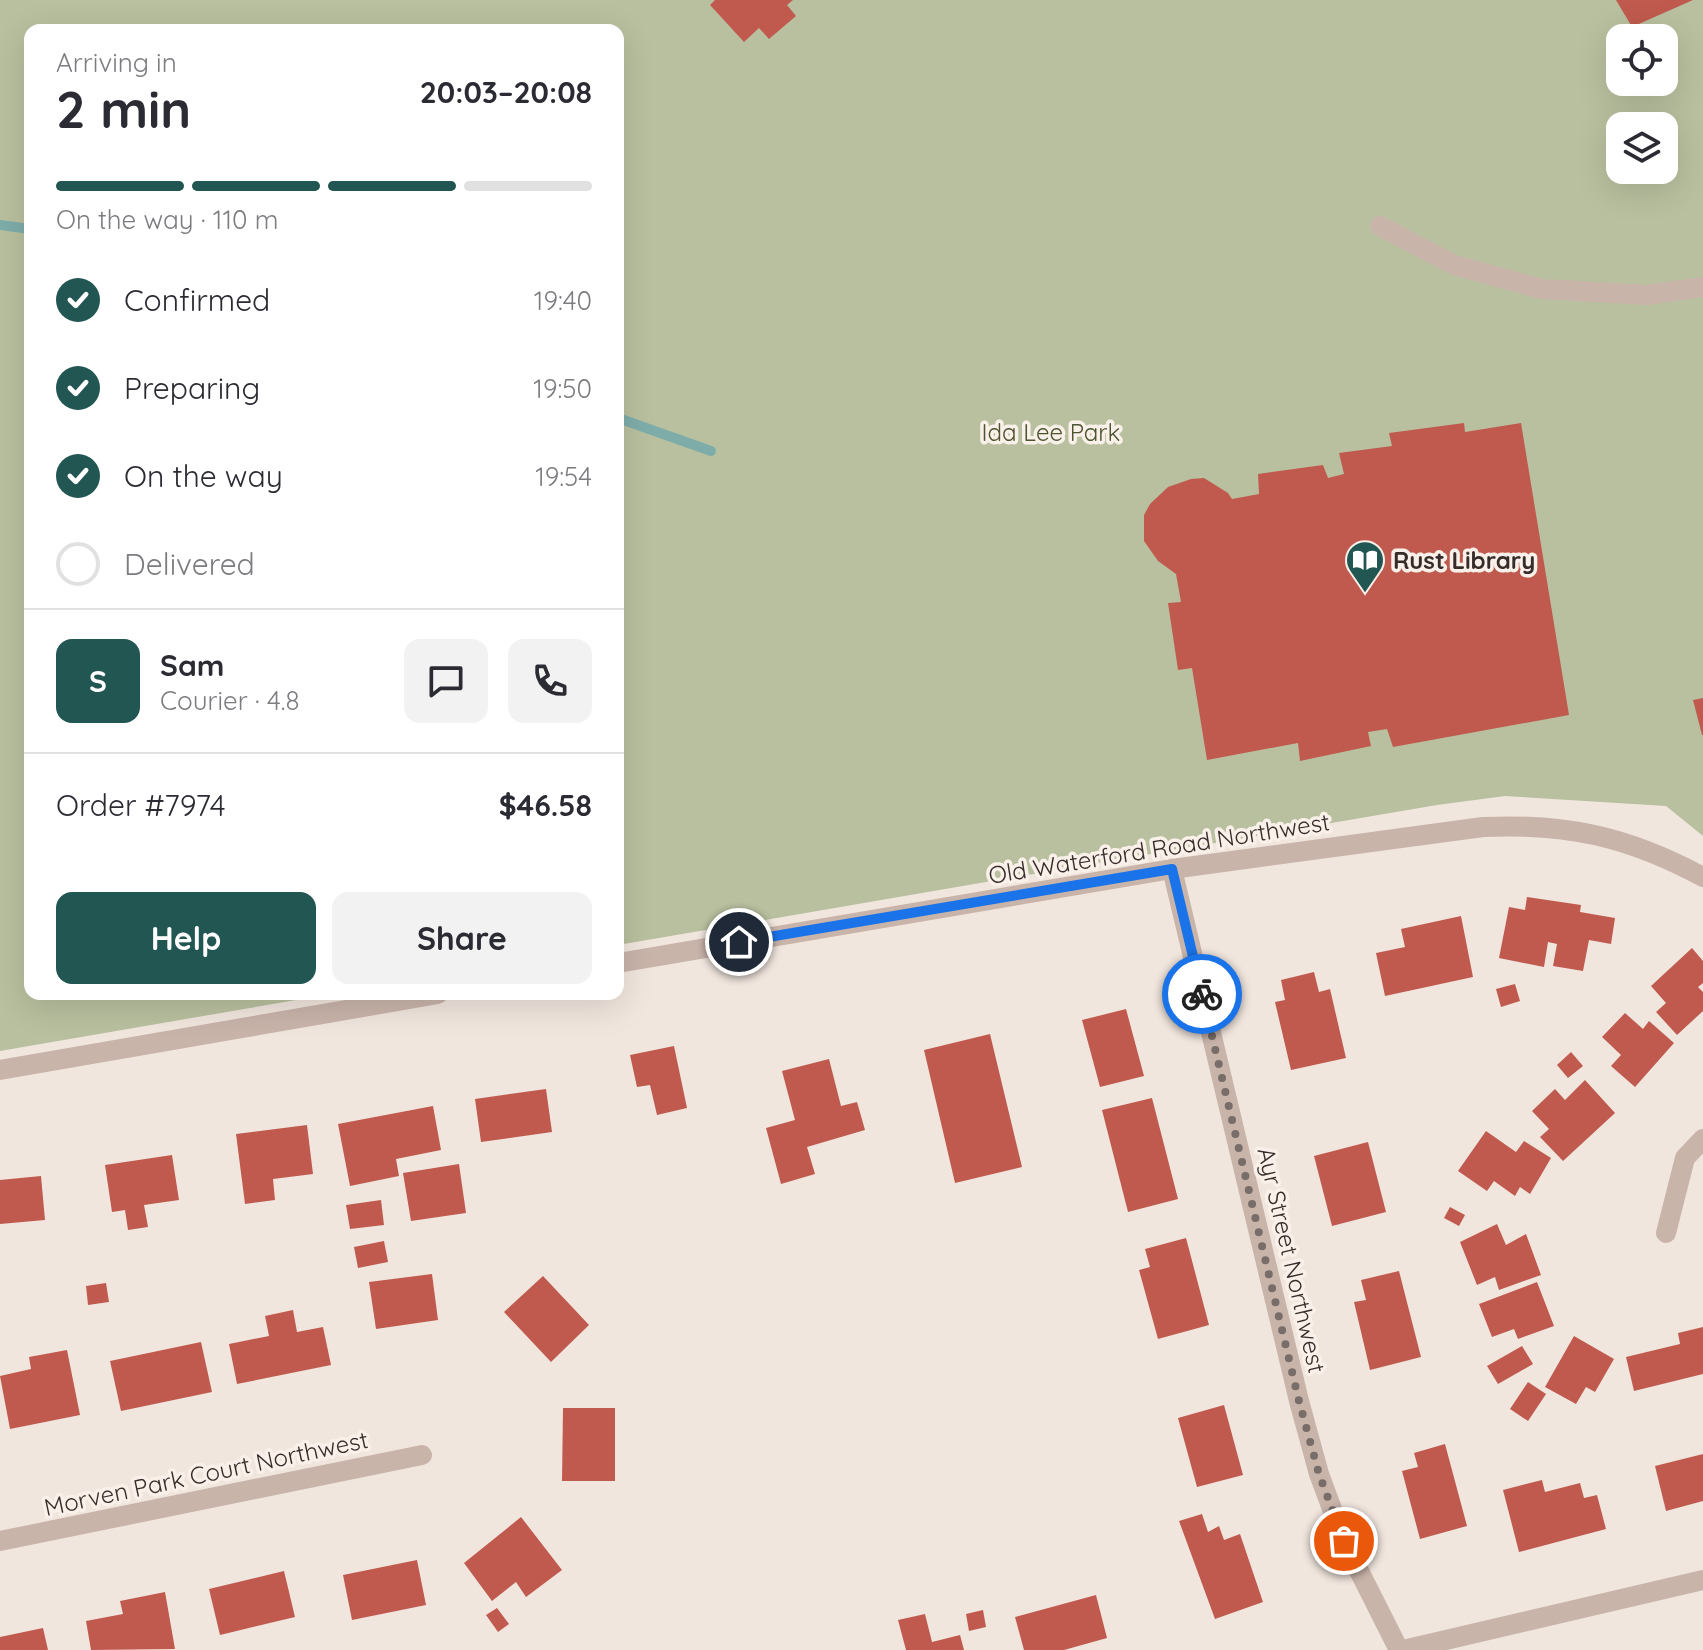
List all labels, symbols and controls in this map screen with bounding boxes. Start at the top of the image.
map controls [1606,24,1678,184]
button: locate [1606,24,1678,96]
text: Arriving in [56,46,177,79]
text: 20:03–20:08 [420,73,592,111]
text: 2 min [56,76,191,141]
button: layers [1606,112,1678,184]
text: On the way · 110 m [56,203,278,236]
icon: check [56,278,100,322]
text: Confirmed [124,281,270,319]
text: 19:40 [534,284,592,317]
icon: check [56,366,100,410]
text: Preparing [124,369,260,407]
text: 19:50 [533,372,592,405]
park label: Ida Lee Park [982,417,1120,447]
icon: check [56,454,100,498]
text: On the way [124,457,283,495]
text: 19:54 [535,460,592,493]
library icon: Rust Library [1344,539,1386,594]
text: Delivered [124,545,255,583]
place label: Rust Library [1393,545,1535,575]
button: chat [404,639,488,723]
button: phone [508,639,592,723]
text: Sam [160,646,224,684]
text: S [89,662,107,700]
text: Courier · 4.8 [160,684,299,717]
text: Order #7974 [56,786,226,824]
text: $46.58 [499,786,592,824]
street label: Old Waterford Road Northwest [986,806,1332,890]
button: Help [56,892,316,984]
button: Share [332,892,592,984]
pin [705,908,773,976]
icon: home [717,920,761,964]
courier [1162,954,1242,1034]
icon: bike [1180,972,1224,1016]
street label: Ayr Street Northwest [1251,1144,1333,1376]
street label: Morven Park Court Northwest [41,1424,371,1522]
pin [1310,1507,1378,1575]
icon: bag [1322,1519,1366,1563]

